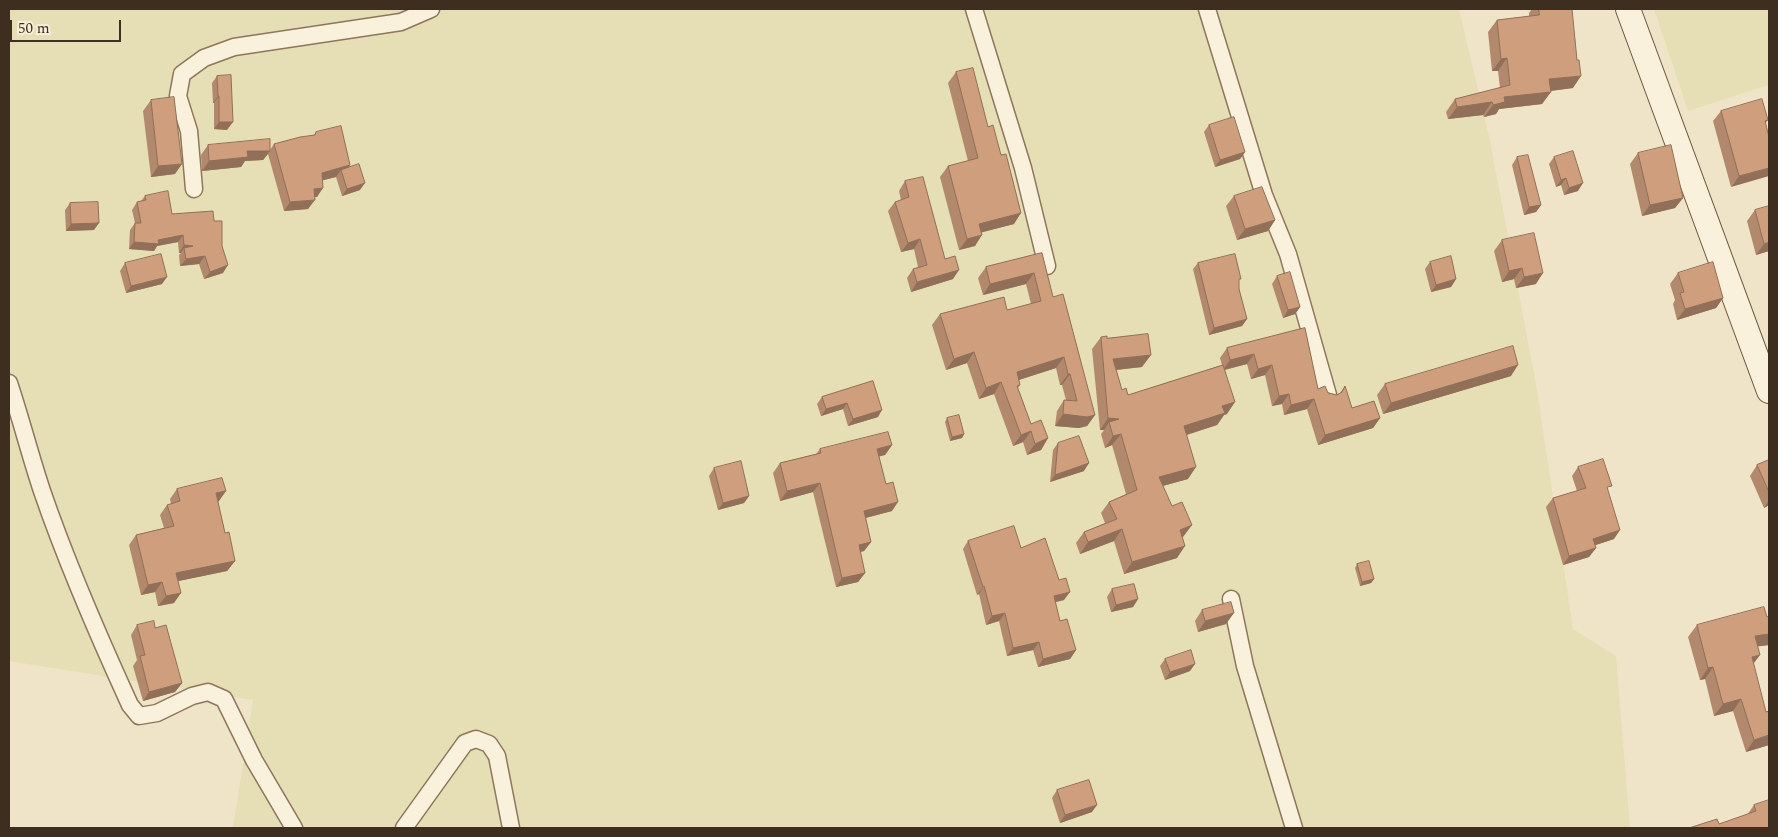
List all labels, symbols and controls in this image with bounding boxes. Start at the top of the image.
scale bar [12,10,124,42]
text: 50 m [18,17,50,40]

